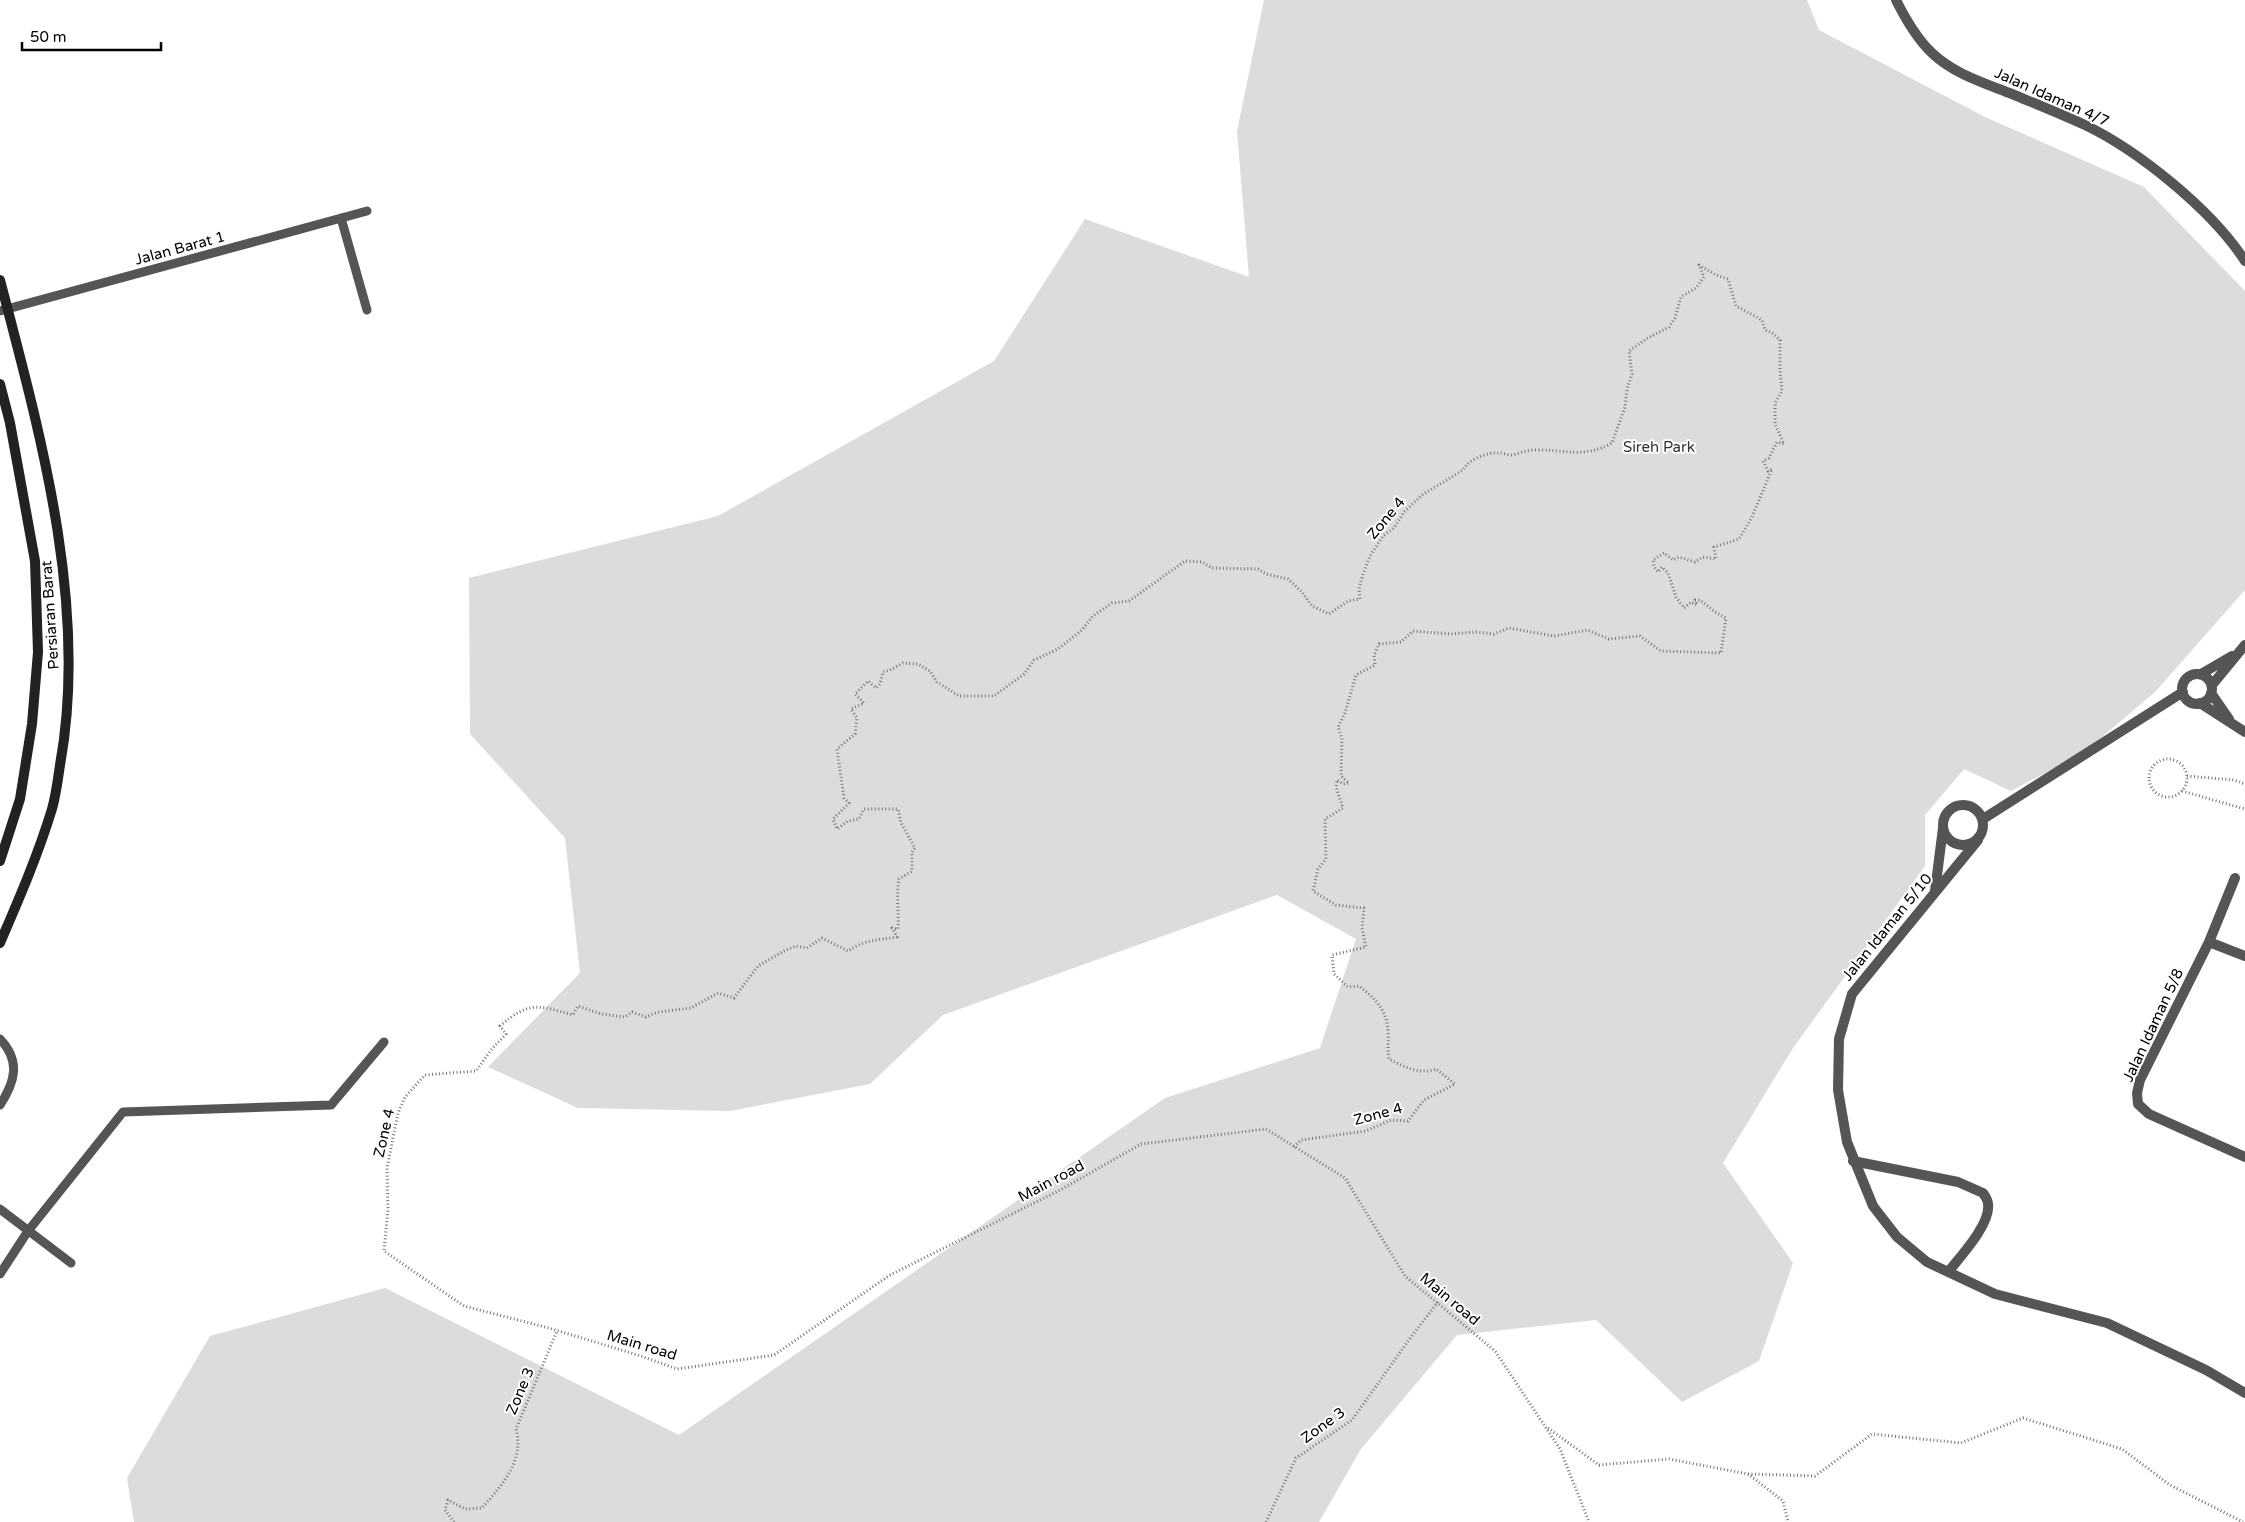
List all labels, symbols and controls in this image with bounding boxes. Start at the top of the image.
scale bar [22,20,161,52]
text: 50 m [30,28,67,46]
street label: Jalan Idaman 4/7 [1992,64,2112,130]
street label: Jalan Barat 1 [133,227,227,269]
park label: Sireh Park [1623,438,1695,456]
street label: Zone 4 [1363,493,1409,543]
street label: Persiaran Barat [37,560,63,670]
street label: Jalan Idaman 5/10 [1838,870,1936,984]
street label: Jalan Idaman 5/8 [2119,965,2187,1085]
street label: Zone 4 [1352,1099,1404,1129]
street label: Zone 4 [370,1107,398,1159]
street label: Main road [1015,1156,1087,1206]
street label: Main road [1417,1269,1483,1329]
street label: Main road [605,1326,679,1364]
street label: Zone 3 [502,1365,538,1417]
street label: Zone 3 [1298,1403,1348,1447]

